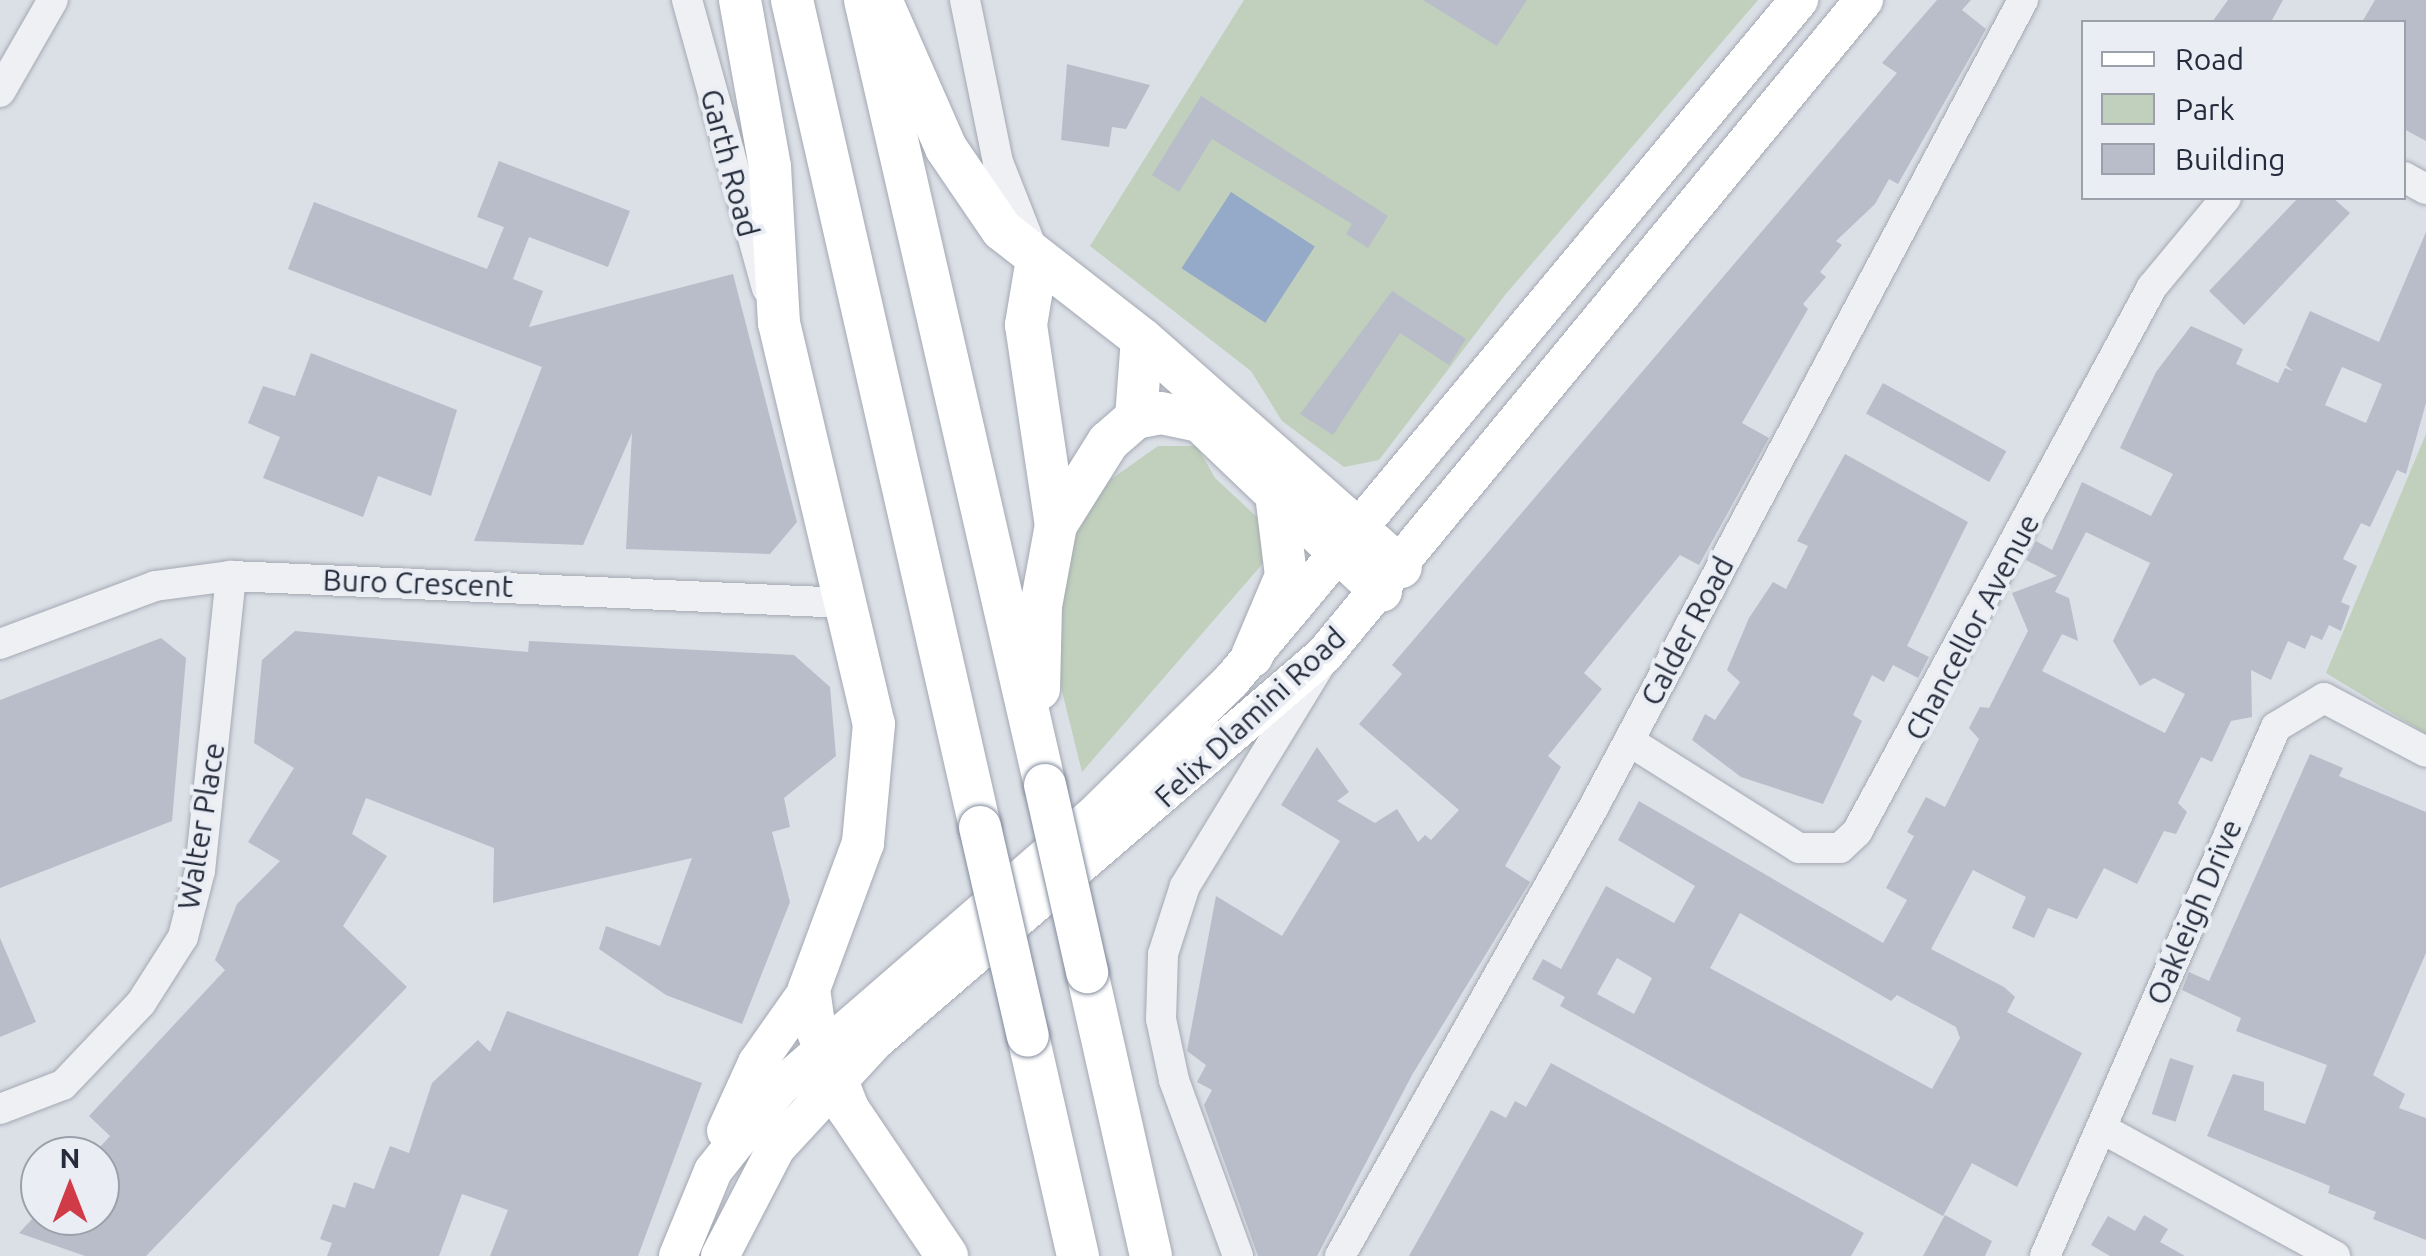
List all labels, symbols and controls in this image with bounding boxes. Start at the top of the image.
legend [2081,20,2406,200]
text: Road [2175,42,2244,76]
street label: Garth Road [693,85,767,241]
text: Park [2175,92,2235,126]
text: Building [2175,142,2286,176]
street label: Chancellor Avenue [1897,508,2047,746]
street label: Calder Road [1633,551,1741,711]
street label: Buro Crescent [322,562,514,604]
street label: Felix Dlamini Road [1147,619,1353,815]
street label: Walter Place [170,740,232,912]
street label: Oakleigh Drive [2139,814,2249,1010]
north arrow [20,1136,120,1236]
text: N [60,1142,80,1173]

